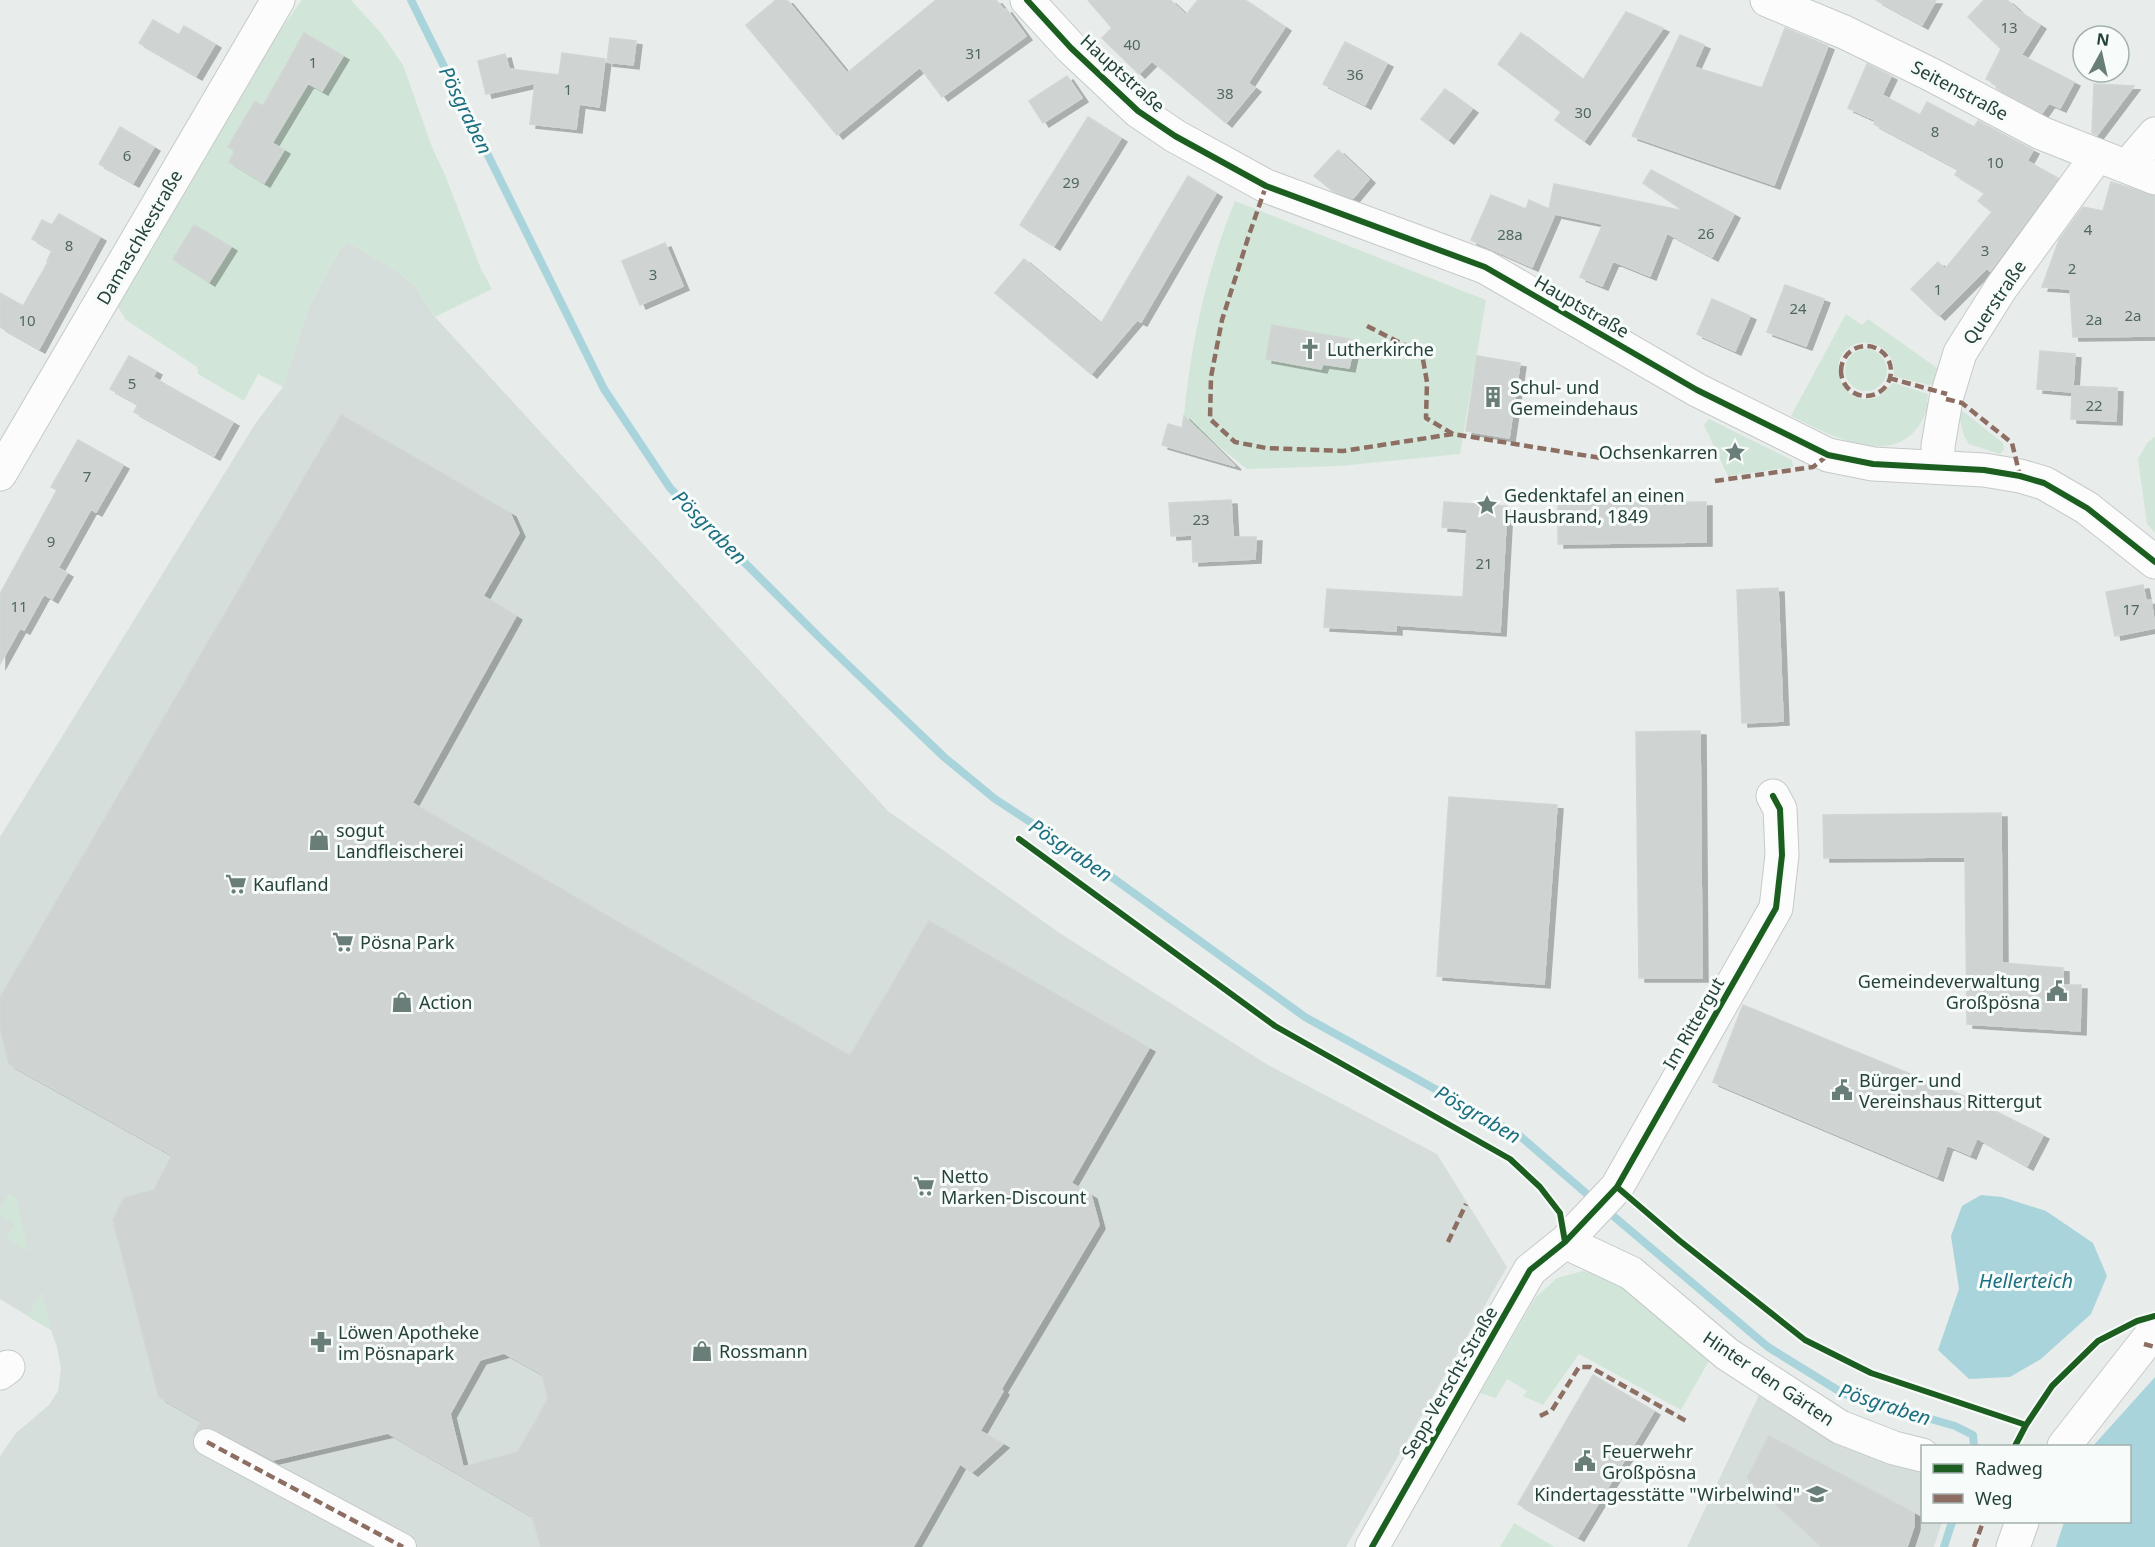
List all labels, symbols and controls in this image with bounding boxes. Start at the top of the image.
house number: 13 [2000,17,2018,37]
north arrow [2071,24,2131,84]
text: N [2095,27,2111,51]
street label: Hauptstraße [1076,29,1170,117]
house number: 40 [1123,34,1141,54]
house number: 31 [965,43,983,63]
house number: 1 [309,52,317,72]
street label: Seitenstraße [1907,54,2013,126]
water label: Pösgraben [433,61,499,159]
house number: 36 [1346,64,1364,84]
house number: 1 [564,79,572,99]
house number: 38 [1216,83,1234,103]
house number: 30 [1574,102,1592,122]
house number: 8 [1931,121,1939,141]
house number: 6 [123,145,131,165]
house number: 10 [1986,152,2004,172]
street label: Damaschkestraße [91,165,187,309]
house number: 29 [1062,172,1080,192]
house number: 4 [2084,219,2093,239]
house number: 26 [1697,223,1715,243]
house number: 28a [1497,224,1523,244]
house number: 8 [65,235,73,255]
house number: 3 [1981,240,1989,260]
street label: Querstraße [1957,255,2031,349]
house number: 2 [2068,258,2076,278]
house number: 3 [649,264,657,284]
street label: Hauptstraße [1530,269,1634,343]
house number: 1 [1934,279,1942,299]
house number: 24 [1789,298,1807,318]
house number: 2a [2125,305,2142,325]
house number: 2a [2086,309,2103,329]
house number: 10 [18,310,36,330]
church icon: Lutherkirche [1298,337,1322,361]
place label: Lutherkirche [1327,337,1434,361]
house number: 5 [128,373,136,393]
place label: Schul- und Gemeindehaus [1510,375,1638,420]
building icon: Schul- und Gemeindehaus [1481,385,1505,409]
house number: 22 [2085,395,2103,415]
place label: Ochsenkarren [1599,440,1718,464]
place icon: Ochsenkarren [1723,440,1747,464]
house number: 7 [83,466,91,486]
place label: Gedenktafel an einen Hausbrand, 1849 [1504,483,1685,528]
water label: Pösgraben [667,484,753,570]
place icon: Gedenktafel an einen Hausbrand, 1849 [1475,493,1499,517]
house number: 23 [1192,509,1210,529]
house number: 9 [47,531,55,551]
house number: 21 [1475,553,1493,573]
house number: 11 [10,596,28,616]
house number: 17 [2122,599,2140,619]
water label: Pösgraben [1024,812,1118,888]
place label: sogut Landfleischerei [336,818,464,863]
shop icon: sogut Landfleischerei [307,828,331,852]
supermarket icon: Kaufland [224,872,248,896]
place label: Kaufland [253,872,329,896]
supermarket icon: Pösna Park [331,930,355,954]
place label: Pösna Park [360,930,455,954]
place label: Gemeindeverwaltung Großpösna [1858,969,2040,1014]
street label: Im Rittergut [1657,972,1729,1073]
public building icon: Gemeindeverwaltung Großpösna [2045,979,2069,1003]
shop icon: Action [390,990,414,1014]
place label: Action [419,990,472,1014]
place label: Bürger- und Vereinshaus Rittergut [1859,1068,2042,1113]
public building icon: Bürger- und Vereinshaus Rittergut [1830,1078,1854,1102]
water label: Pösgraben [1430,1079,1526,1149]
place label: Netto Marken-Discount [941,1164,1087,1209]
supermarket icon: Netto Marken-Discount [912,1174,936,1198]
water label: Hellerteich [1979,1267,2073,1294]
street label: Sepp-Verscht-Straße [1396,1302,1502,1462]
place label: Löwen Apotheke im Pösnapark [338,1320,479,1365]
street label: Hinter den Gärten [1699,1325,1839,1431]
pharmacy icon: Löwen Apotheke im Pösnapark [309,1330,333,1354]
shop icon: Rossmann [690,1339,714,1363]
place label: Rossmann [719,1339,808,1363]
water label: Pösgraben [1836,1376,1934,1432]
place label: Feuerwehr Großpösna [1602,1439,1696,1484]
legend [1921,1445,2131,1523]
public building icon: Feuerwehr Großpösna [1573,1449,1597,1473]
text: Radweg [1975,1456,2043,1480]
place label: Kindertagesstätte "Wirbelwind" [1534,1482,1800,1506]
school or university icon: Kindertagesstätte "Wirbelwind" [1805,1482,1829,1506]
text: Weg [1975,1486,2013,1510]

